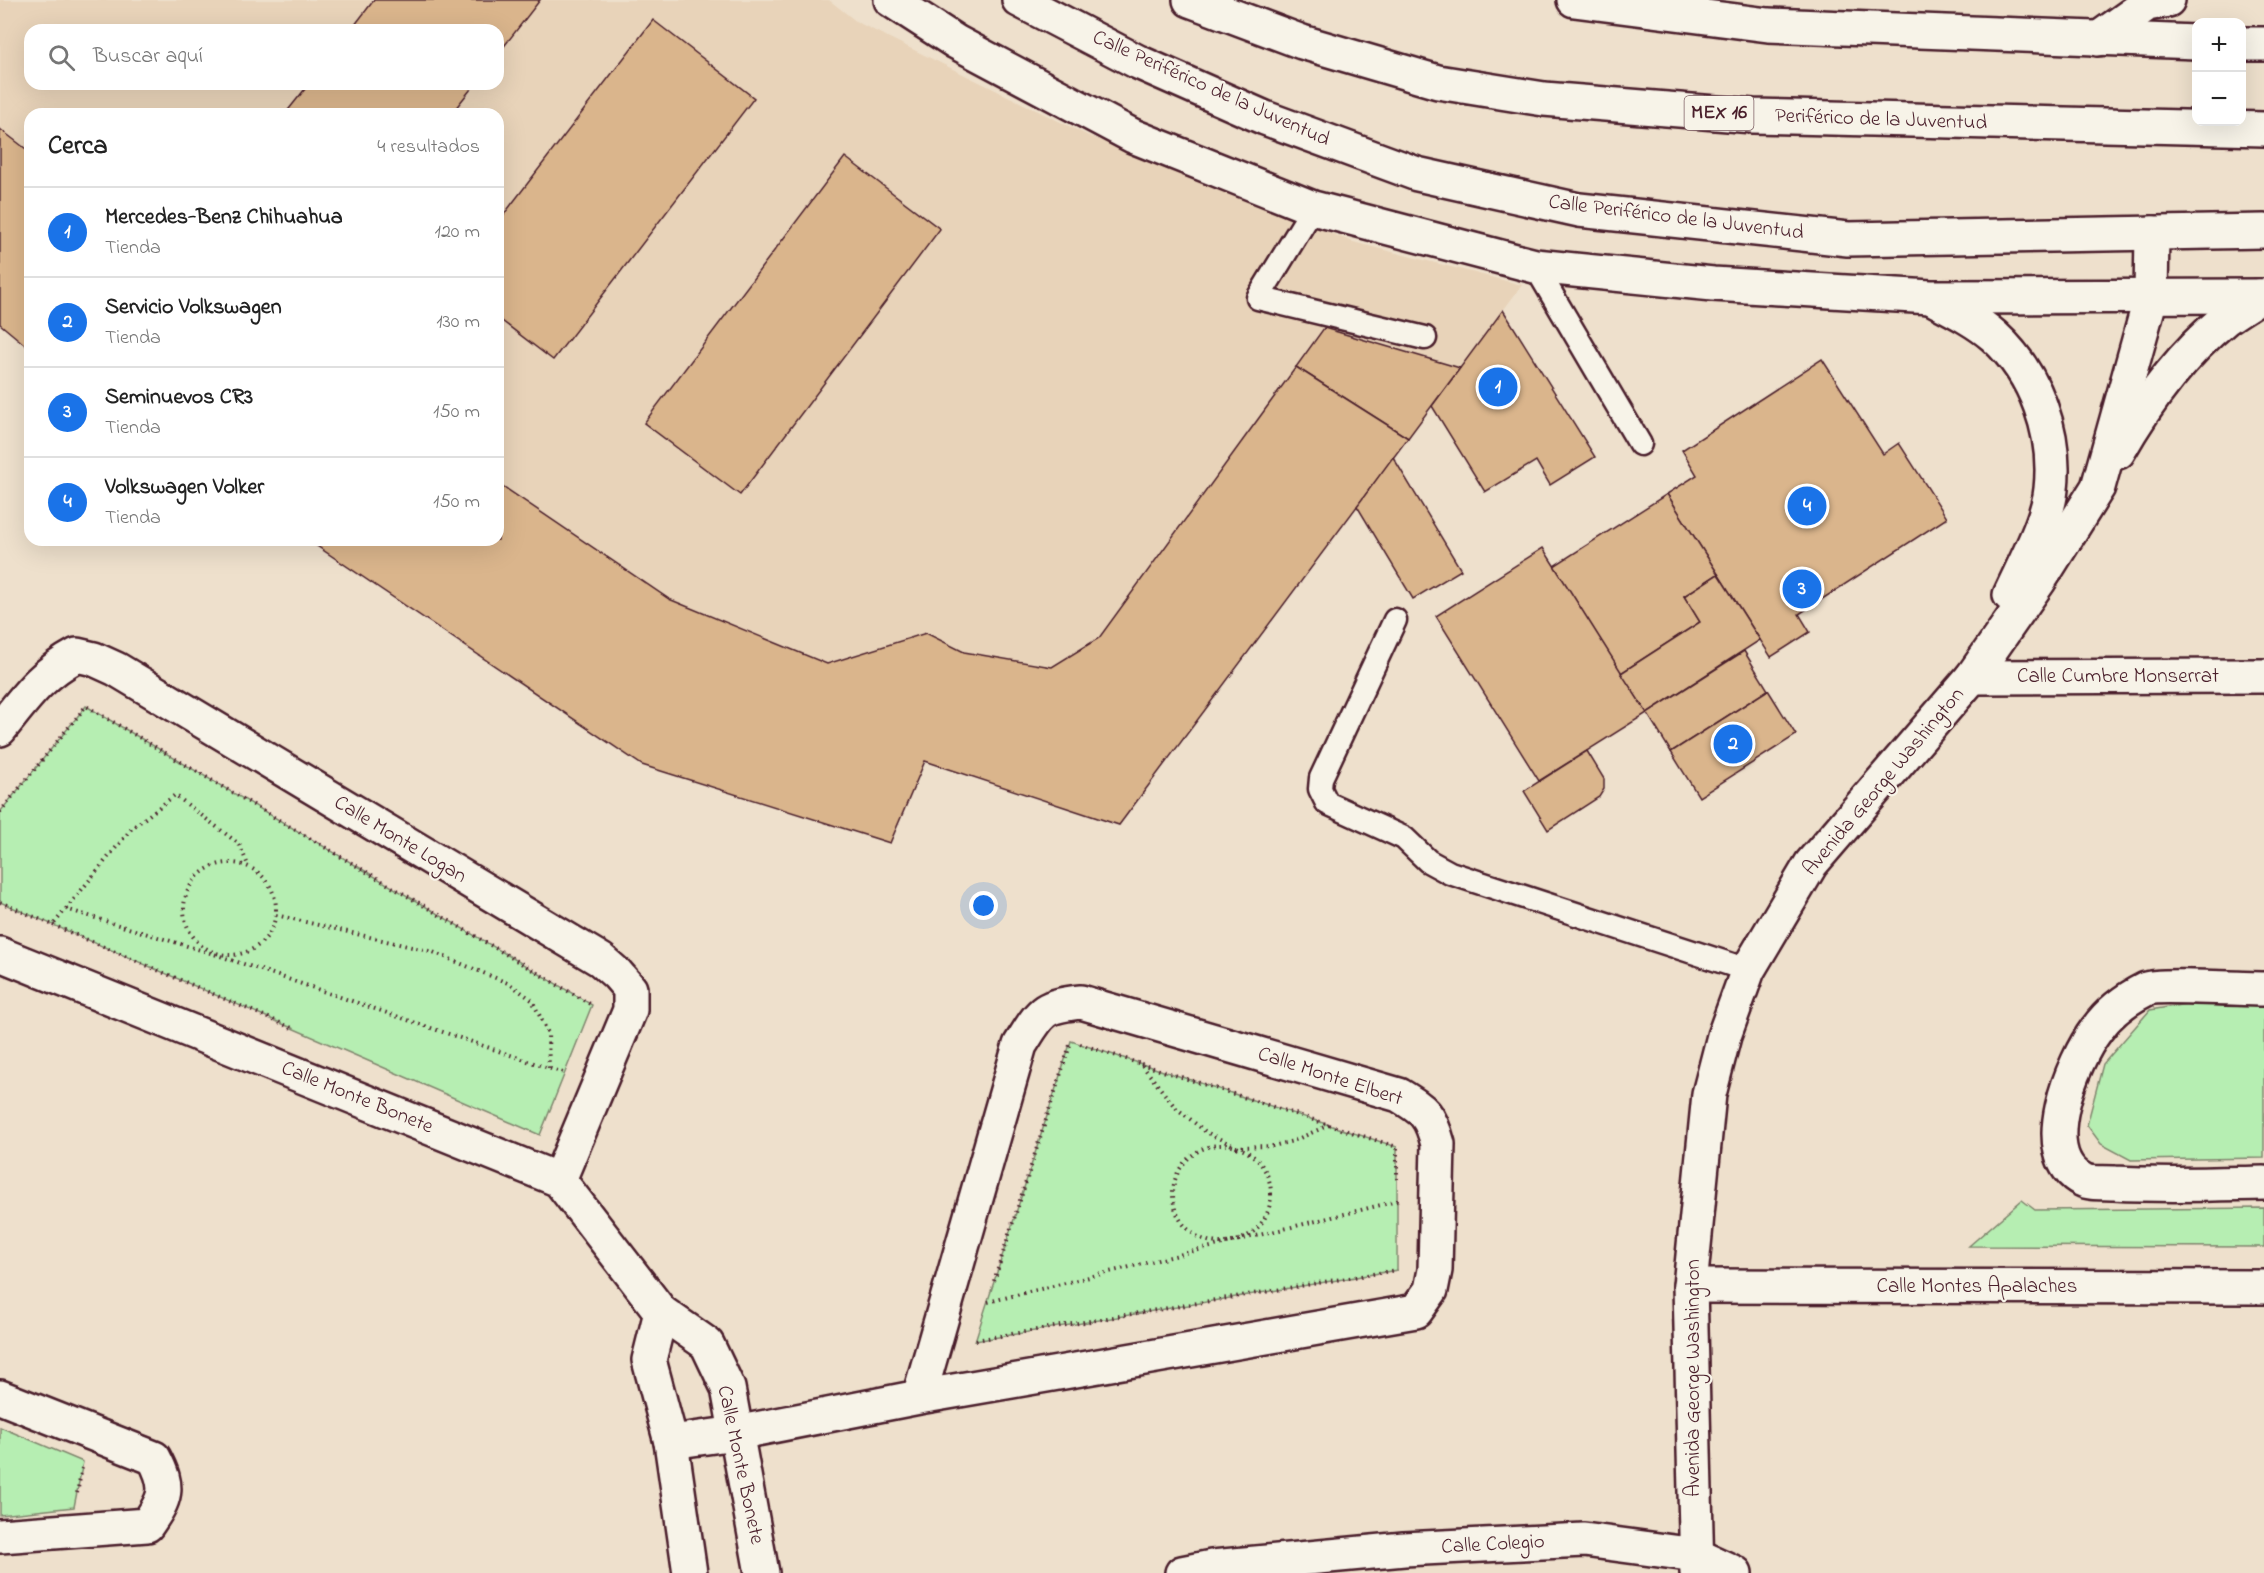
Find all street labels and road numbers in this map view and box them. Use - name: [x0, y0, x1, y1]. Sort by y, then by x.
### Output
- street label: Calle Periférico de la Juventud: [1088, 23, 1335, 155]
- road number: MEX 16: [1684, 96, 1754, 130]
- street label: Periférico de la Juventud: [1774, 101, 1988, 139]
- street label: Calle Periférico de la Juventud: [1547, 187, 1806, 249]
- street label: Calle Cumbre Monserrat: [2017, 662, 2219, 692]
- street label: Avenida George Washington: [1796, 681, 1973, 884]
- street label: Calle Monte Logan: [327, 788, 472, 893]
- street label: Calle Monte Elbert: [1254, 1039, 1406, 1115]
- street label: Calle Monte Bonete: [276, 1054, 438, 1142]
- street label: Avenida George Washington: [1679, 1259, 1711, 1497]
- street label: Calle Montes Apalaches: [1877, 1272, 2077, 1302]
- street label: Calle Monte Bonete: [709, 1383, 772, 1548]
- street label: Calle Colegio: [1441, 1527, 1546, 1565]

